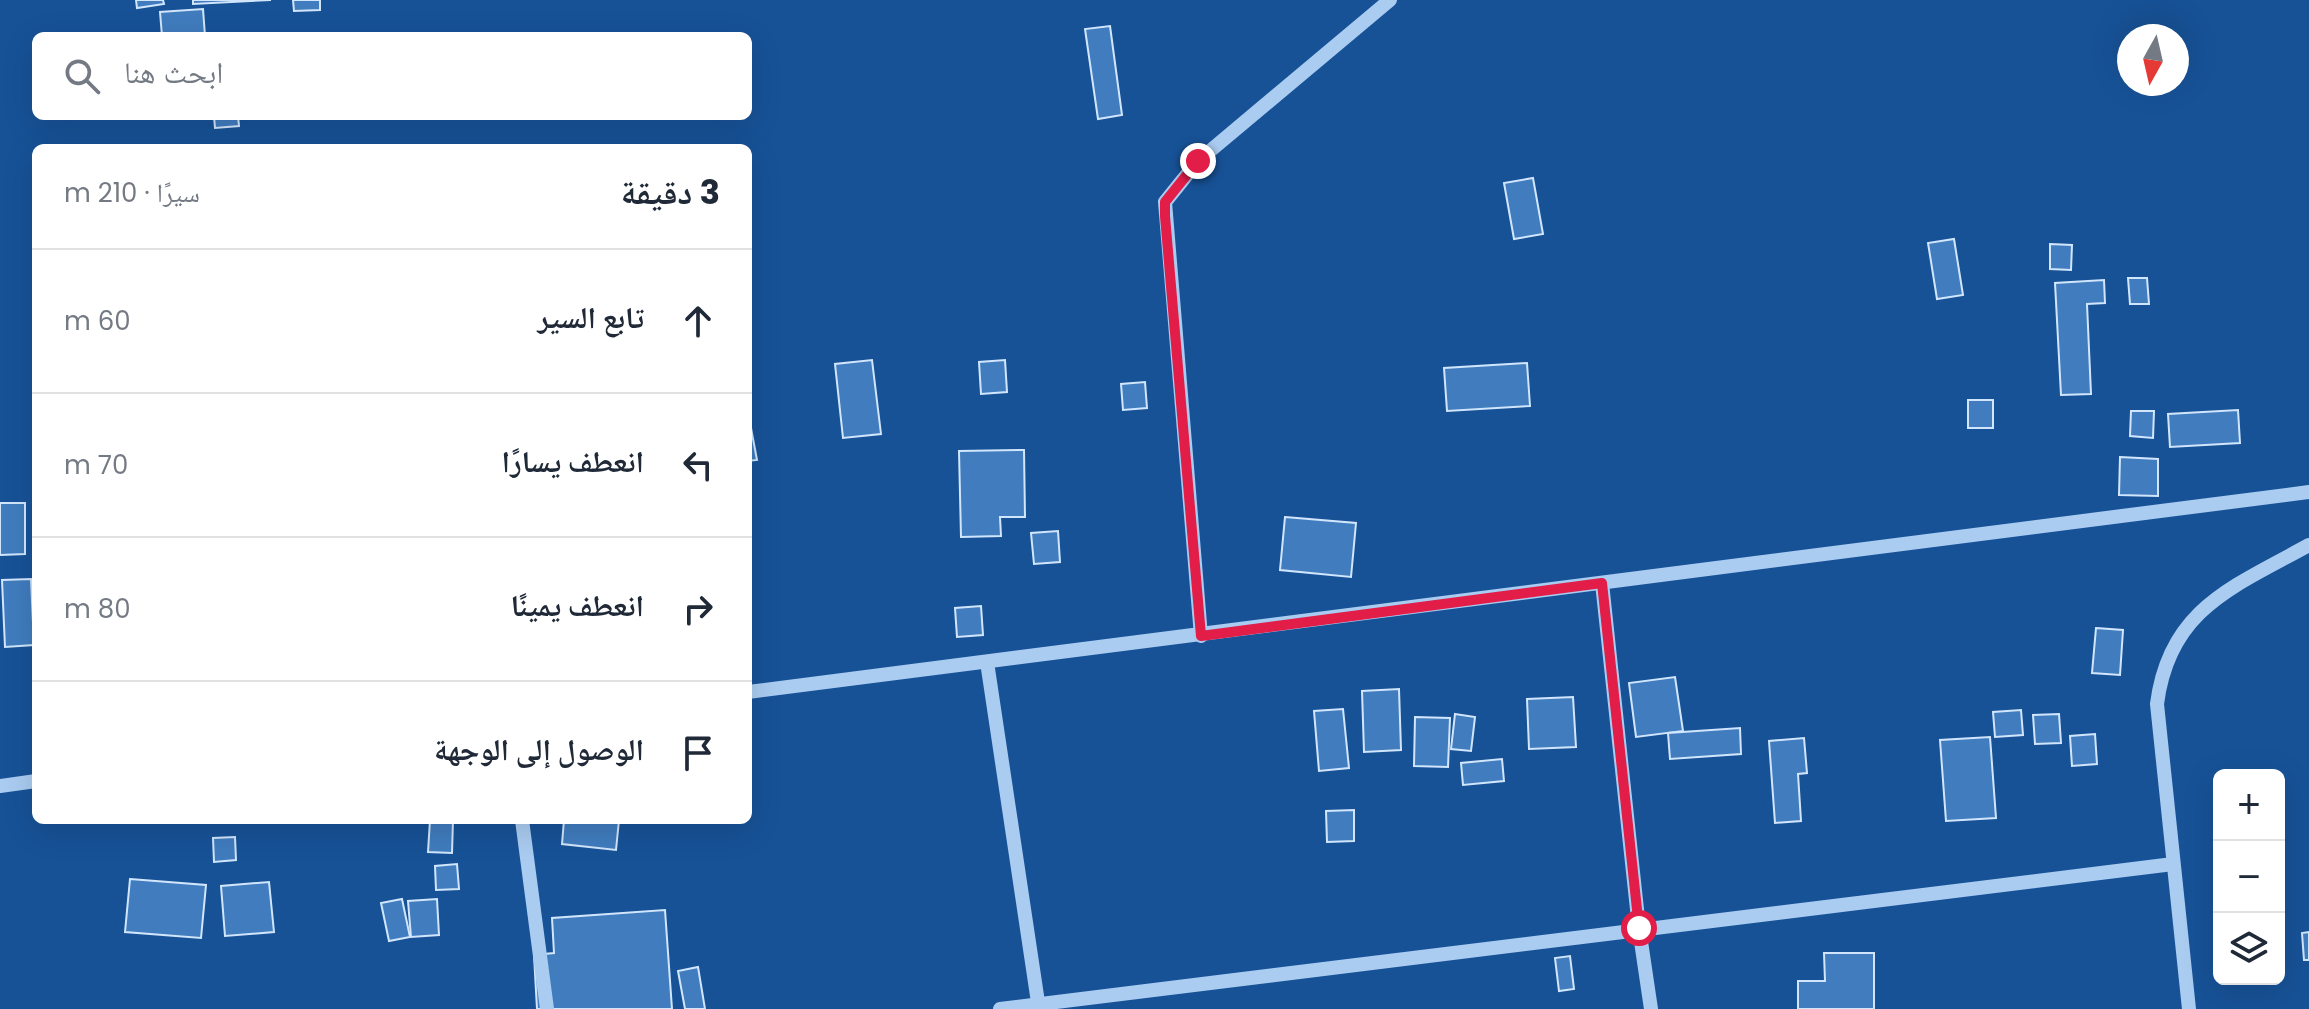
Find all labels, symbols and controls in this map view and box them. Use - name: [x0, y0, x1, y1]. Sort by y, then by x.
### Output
- north arrow: [2117, 24, 2189, 96]
- search box: [32, 32, 752, 120]
- text: ابحث هنا: [124, 51, 223, 94]
- icon: search: [60, 54, 104, 98]
- route end: [1180, 143, 1216, 179]
- text: 3 دقيقة: [621, 168, 720, 216]
- text: سيرًا · 210 m: [64, 175, 200, 211]
- text: تابع السير: [538, 296, 644, 339]
- icon: ahead: [676, 299, 720, 343]
- text: 60 m: [64, 303, 131, 339]
- text: انعطف يسارًا: [502, 440, 644, 483]
- icon: left: [676, 443, 720, 487]
- text: 70 m: [64, 447, 128, 483]
- text: انعطف يمينًا: [510, 584, 644, 627]
- icon: right: [676, 587, 720, 631]
- text: 80 m: [64, 591, 130, 627]
- text: الوصول إلى الوجهة: [434, 728, 644, 771]
- icon: arrive: [676, 731, 720, 775]
- map controls: [2213, 769, 2285, 985]
- button: +: [2213, 769, 2285, 841]
- button: −: [2213, 841, 2285, 913]
- route start: [1621, 910, 1657, 946]
- button: layers: [2213, 913, 2285, 985]

